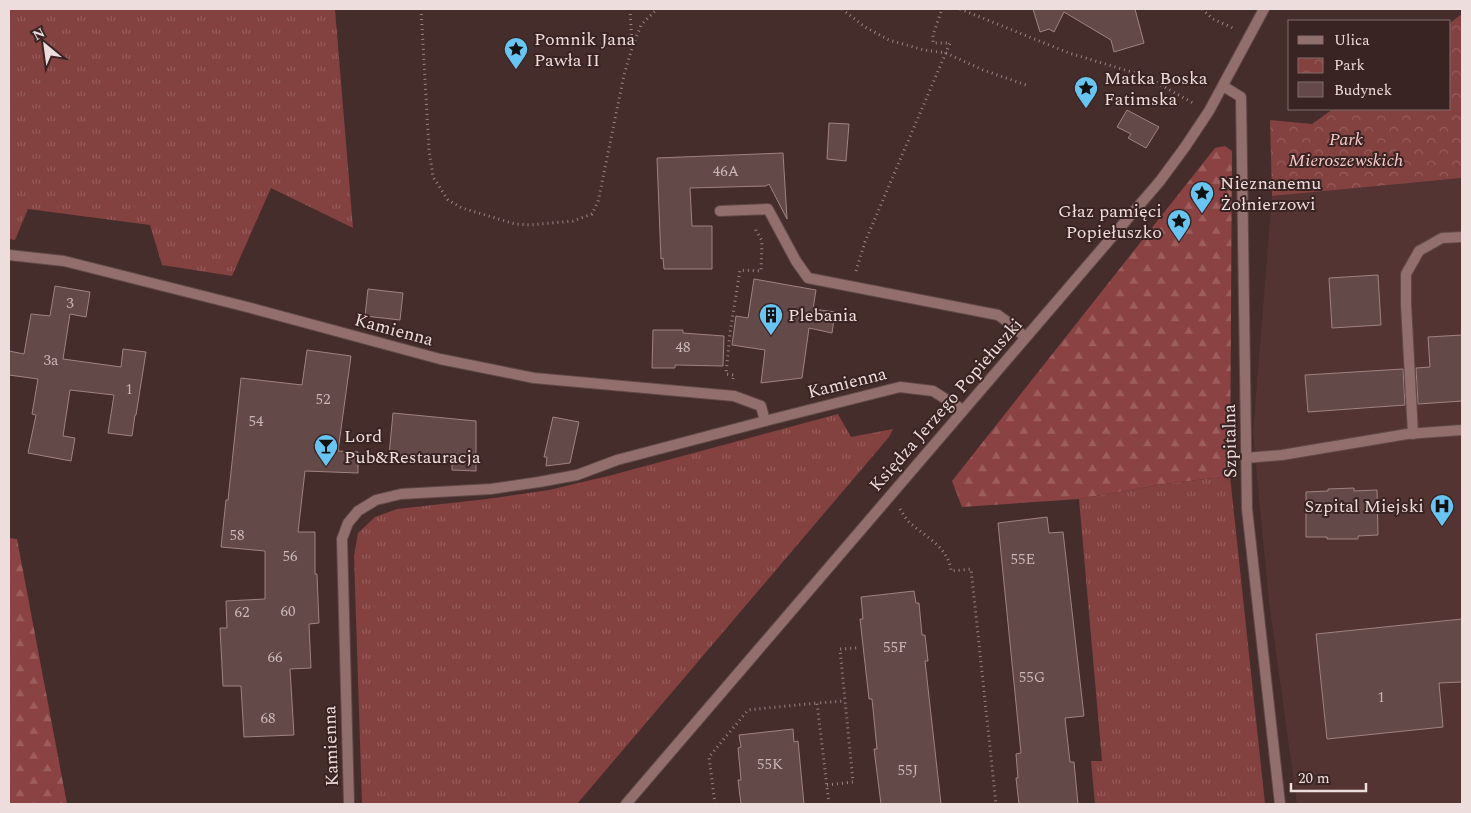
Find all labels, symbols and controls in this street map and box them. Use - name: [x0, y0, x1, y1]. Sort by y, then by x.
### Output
- north arrow: [20, 20, 70, 70]
- legend: [1288, 20, 1451, 110]
- text: N: [29, 22, 49, 46]
- place label: Pomnik Jana Pawła II: [534, 26, 636, 74]
- text: Ulica: [1334, 29, 1370, 52]
- place icon: Pomnik Jana Pawła II: [503, 36, 529, 70]
- text: Park: [1334, 54, 1365, 77]
- place label: Matka Boska Fatimska: [1104, 65, 1208, 113]
- place icon: Matka Boska Fatimska: [1073, 75, 1099, 109]
- text: Budynek: [1334, 79, 1392, 102]
- park label: Park Mieroszewskich: [1289, 126, 1403, 174]
- house number: 46A: [713, 160, 739, 183]
- place label: Nieznanemu Żołnierzowi: [1220, 170, 1321, 218]
- place icon: Nieznanemu Żołnierzowi: [1189, 180, 1215, 214]
- place label: Głaz pamięci Popiełuszko: [1058, 198, 1162, 246]
- place icon: Głaz pamięci Popiełuszko: [1166, 208, 1192, 242]
- house number: 3: [66, 292, 74, 315]
- building icon: Plebania: [758, 302, 784, 336]
- place label: Plebania: [788, 302, 857, 329]
- street label: Kamienna: [351, 307, 437, 354]
- street label: Księdza Jerzego Popiełuszki: [863, 312, 1029, 498]
- house number: 48: [675, 336, 691, 359]
- house number: 3a: [44, 349, 59, 372]
- street label: Kamienna: [805, 360, 890, 406]
- house number: 1: [125, 378, 133, 401]
- house number: 52: [315, 388, 331, 411]
- street label: Szpitalna: [1216, 404, 1244, 478]
- house number: 54: [248, 410, 264, 433]
- place label: Lord Pub&Restauracja: [344, 423, 481, 471]
- bar icon: Lord Pub&Restauracja: [313, 433, 339, 467]
- place label: Szpital Miejski: [1305, 493, 1424, 520]
- hospital icon: Szpital Miejski: [1429, 493, 1455, 527]
- house number: 58: [229, 524, 245, 547]
- house number: 56: [282, 545, 298, 568]
- house number: 55E: [1011, 548, 1035, 571]
- house number: 60: [280, 600, 296, 623]
- house number: 62: [234, 601, 250, 624]
- house number: 55F: [883, 636, 907, 659]
- house number: 66: [267, 646, 283, 669]
- house number: 55G: [1019, 666, 1045, 689]
- house number: 1: [1377, 686, 1385, 709]
- street label: Kamienna: [316, 705, 346, 787]
- house number: 68: [260, 707, 276, 730]
- house number: 55K: [757, 753, 783, 776]
- house number: 55J: [898, 759, 918, 782]
- scale bar: [1291, 760, 1366, 792]
- text: 20 m: [1298, 767, 1330, 790]

